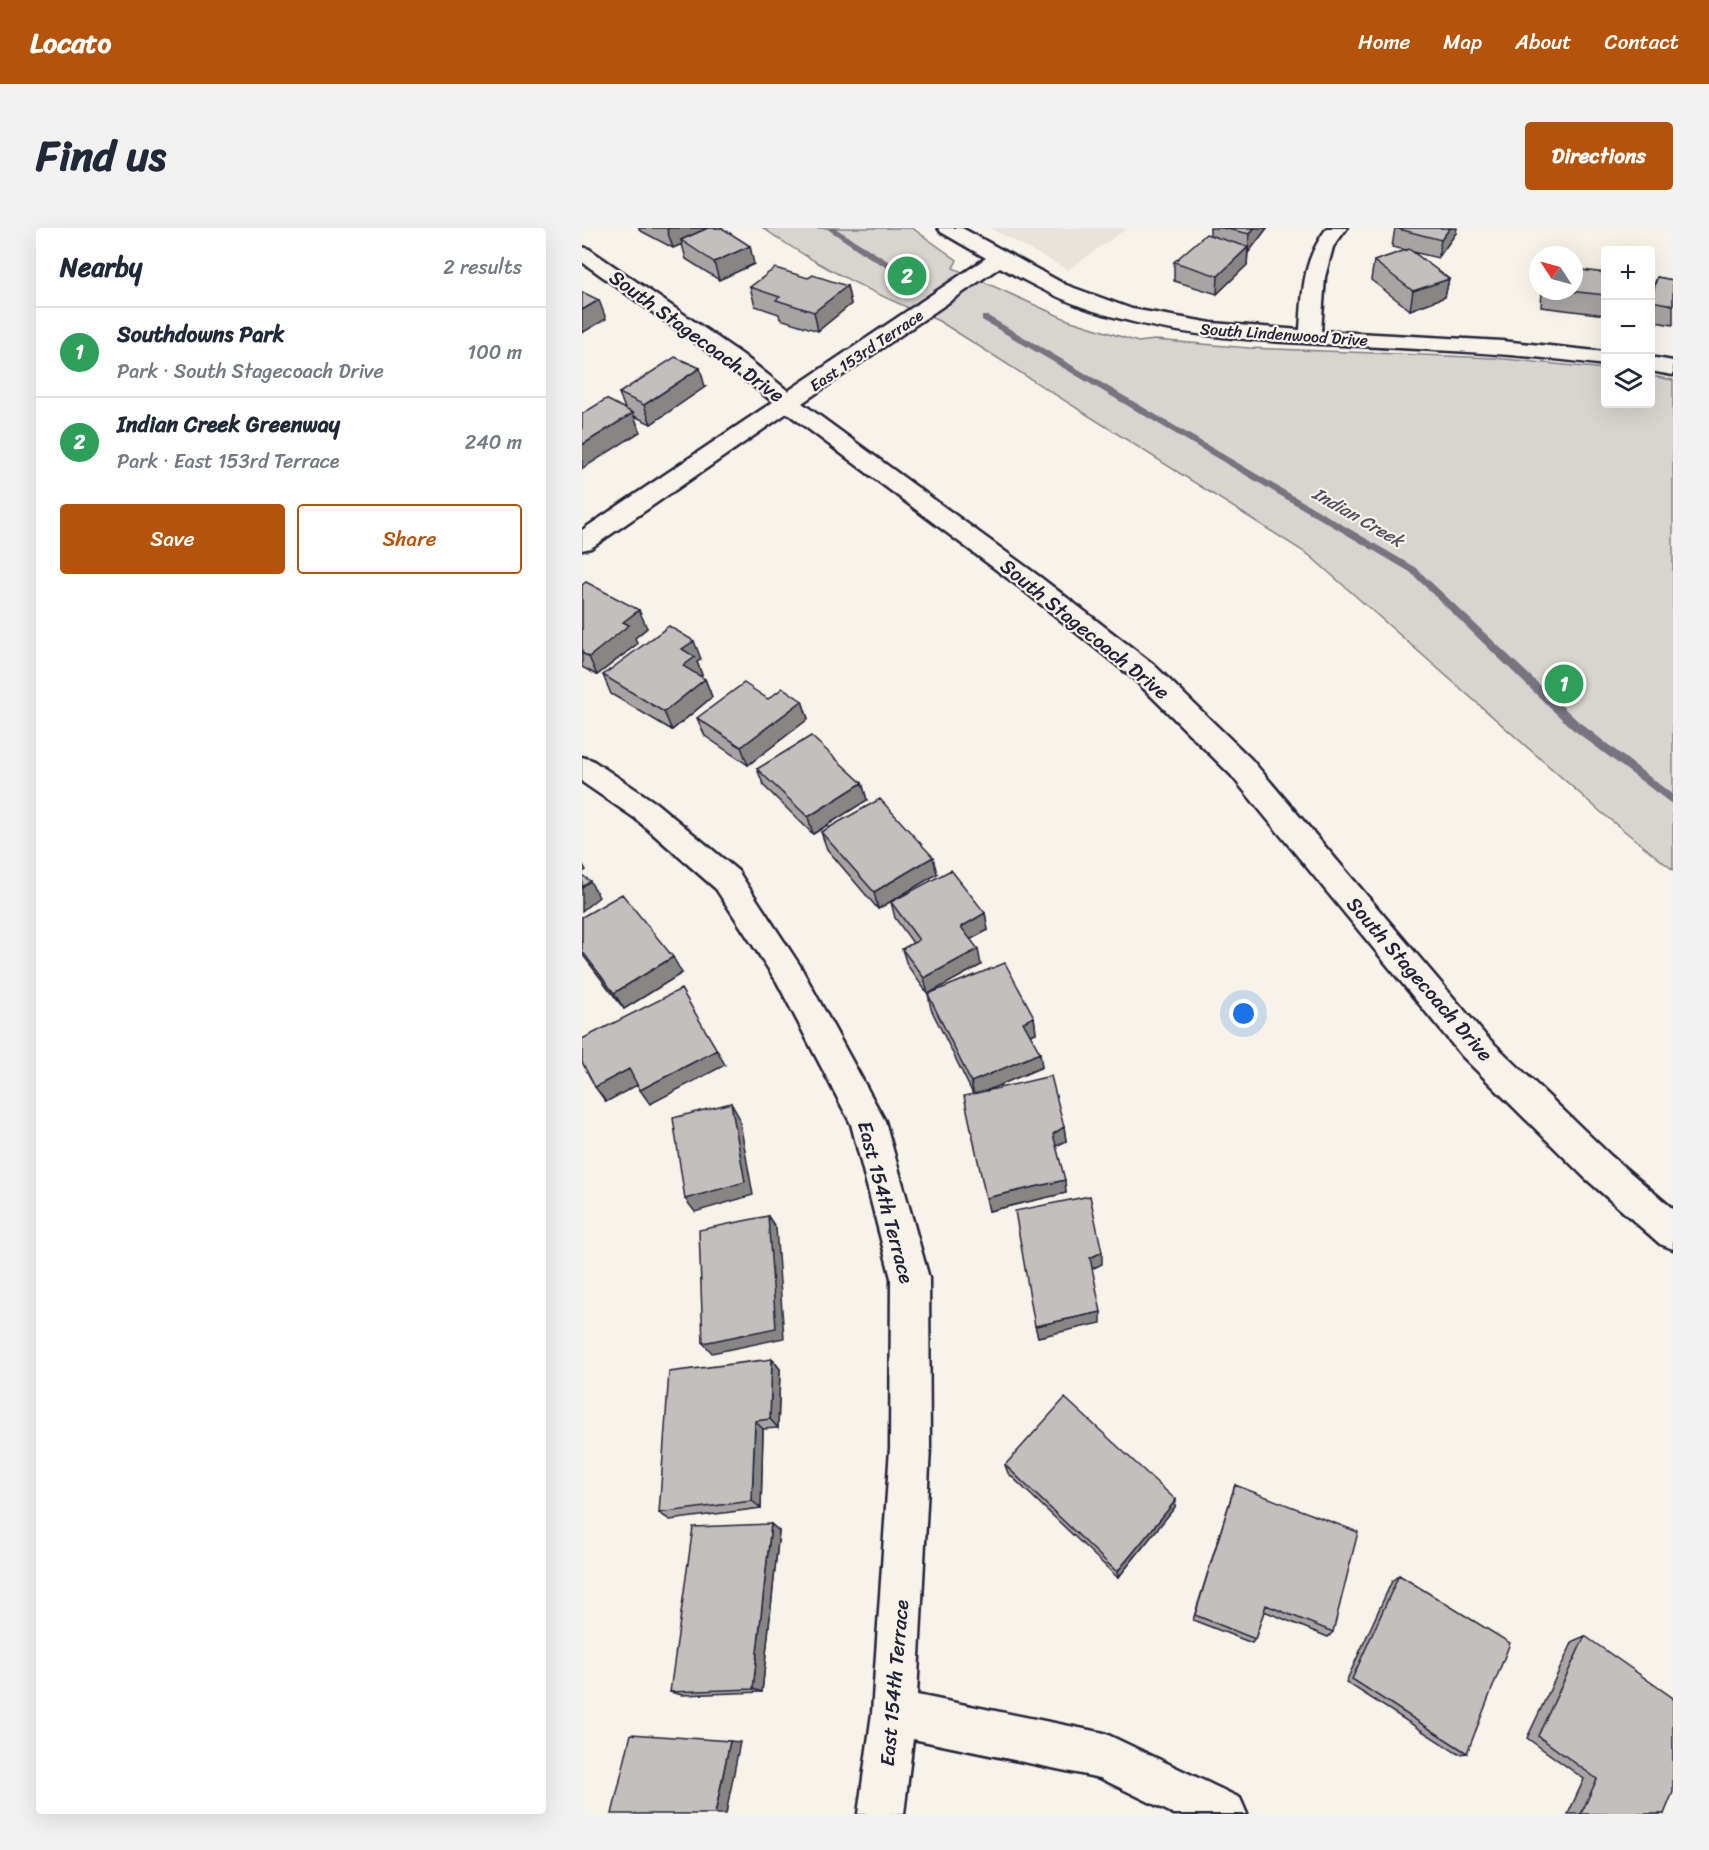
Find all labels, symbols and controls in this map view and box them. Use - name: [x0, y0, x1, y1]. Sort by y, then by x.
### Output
- text: Locato: [30, 18, 111, 67]
- text: Home: [1358, 23, 1410, 61]
- text: Map: [1443, 23, 1482, 61]
- text: About: [1515, 23, 1572, 61]
- text: Contact: [1605, 23, 1679, 61]
- text: Find us: [36, 119, 166, 193]
- button: Directions: [1525, 122, 1673, 190]
- text: Nearby: [60, 244, 142, 290]
- north arrow: [1529, 246, 1583, 300]
- map controls: [1601, 246, 1655, 408]
- button: +: [1601, 246, 1655, 300]
- text: 2 results: [443, 250, 522, 285]
- pin: 2: [888, 254, 926, 298]
- street label: South Stagecoach Drive: [601, 261, 792, 412]
- button: −: [1601, 300, 1655, 354]
- street label: East 153rd Terrace: [803, 301, 930, 399]
- street label: South Lindenwood Drive: [1199, 314, 1369, 355]
- text: Southdowns Park: [117, 315, 284, 354]
- text: 1: [75, 335, 84, 370]
- text: 100 m: [468, 335, 522, 370]
- text: Park · South Stagecoach Drive: [117, 354, 384, 389]
- button: layers: [1601, 354, 1655, 408]
- text: Indian Creek Greenway: [117, 405, 340, 444]
- text: 2: [74, 425, 85, 460]
- text: 240 m: [465, 425, 522, 460]
- text: Park · East 153rd Terrace: [117, 444, 339, 479]
- water label: Indian Creek: [1305, 477, 1412, 557]
- button: Save: [60, 504, 285, 574]
- button: Share: [297, 504, 522, 574]
- street label: South Stagecoach Drive: [992, 550, 1177, 709]
- pin: 1: [1544, 662, 1584, 706]
- street label: South Stagecoach Drive: [1338, 889, 1502, 1070]
- your location: [1229, 999, 1258, 1028]
- street label: East 154th Terrace: [847, 1117, 924, 1288]
- street label: East 154th Terrace: [870, 1598, 919, 1768]

